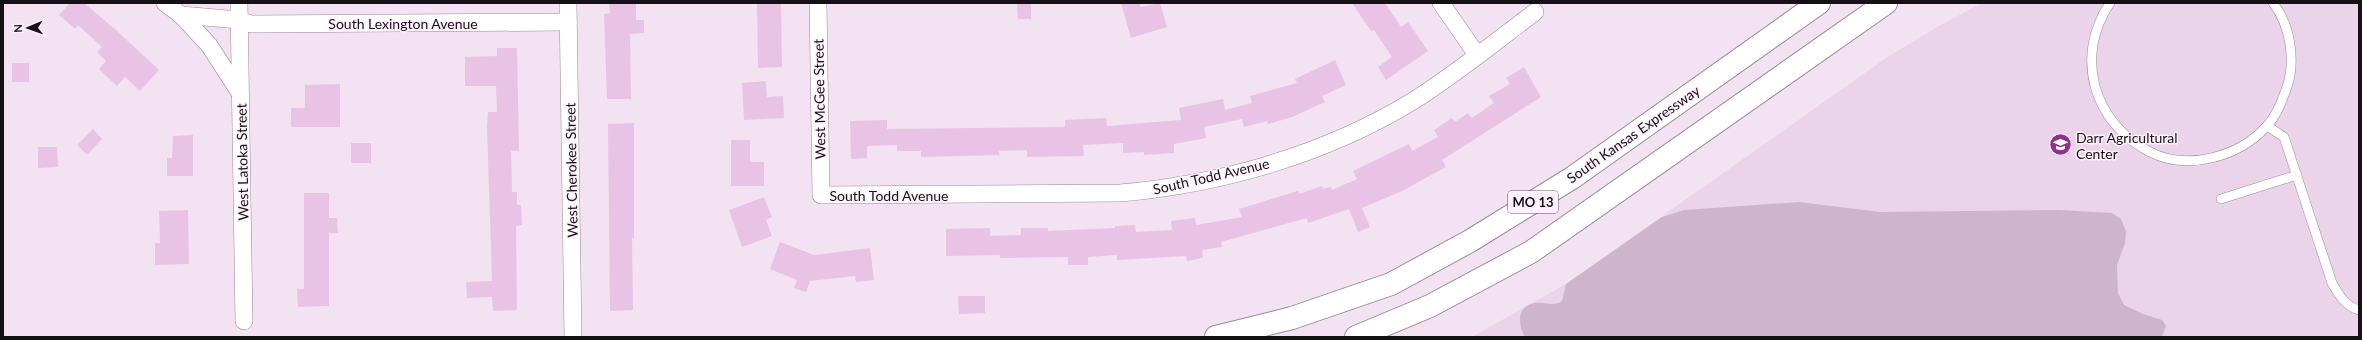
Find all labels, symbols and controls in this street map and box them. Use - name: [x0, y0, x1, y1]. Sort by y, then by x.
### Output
- north arrow: [8, 8, 48, 48]
- street label: South Lexington Avenue: [328, 15, 478, 32]
- text: N: [11, 24, 24, 33]
- street label: West McGee Street: [809, 39, 829, 159]
- street label: South Kansas Expressway: [1563, 81, 1703, 186]
- street label: West Cherokee Street: [561, 102, 581, 238]
- street label: West Latoka Street: [232, 103, 252, 221]
- place label: Darr Agricultural Center: [2076, 129, 2178, 162]
- school or university icon: Darr Agricultural Center: [2048, 132, 2074, 158]
- street label: South Todd Avenue: [1151, 154, 1271, 198]
- street label: South Todd Avenue: [830, 187, 948, 204]
- road number: MO 13: [1508, 191, 1558, 213]

